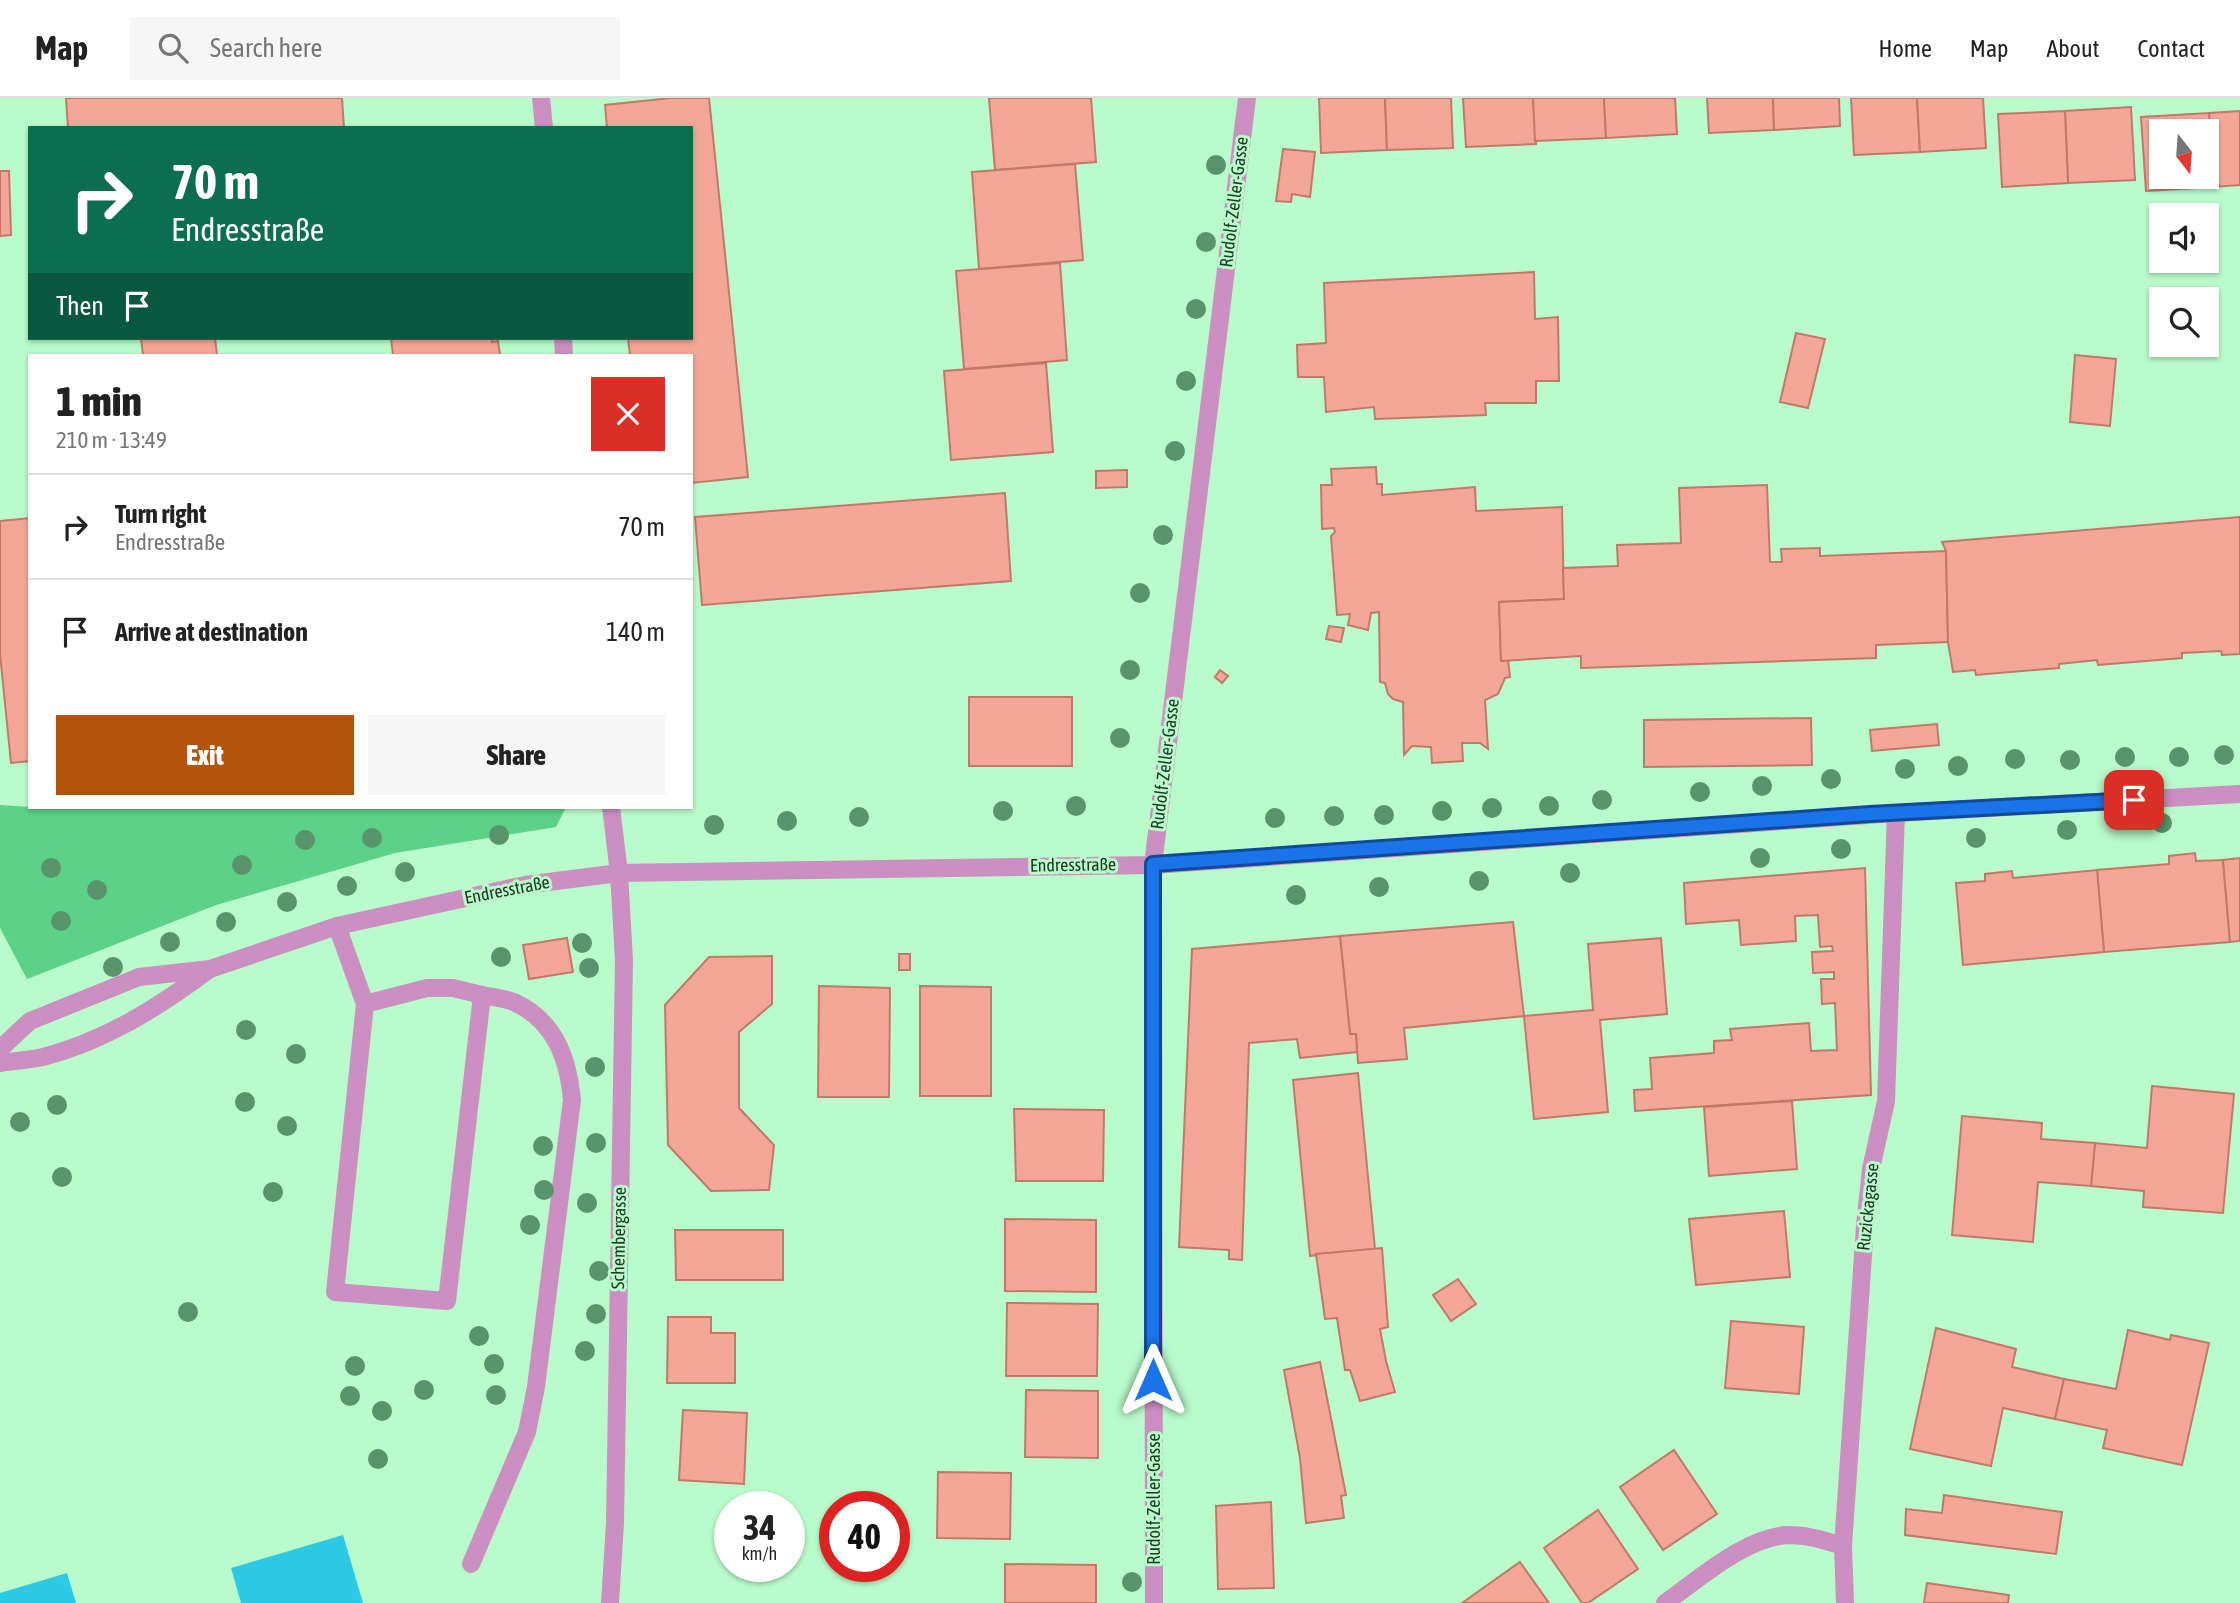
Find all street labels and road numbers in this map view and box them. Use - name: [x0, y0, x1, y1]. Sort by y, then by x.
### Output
- street label: Rudolf-Zeller-Gasse: [1215, 135, 1252, 268]
- street label: Rudolf-Zeller-Gasse: [1146, 697, 1183, 830]
- street label: Endresstraße: [1030, 853, 1116, 876]
- street label: Endresstraße: [463, 871, 551, 908]
- street label: Ruzickagasse: [1852, 1162, 1883, 1252]
- street label: Schembergasse: [607, 1187, 630, 1289]
- street label: Rudolf-Zeller-Gasse: [1143, 1433, 1164, 1565]

